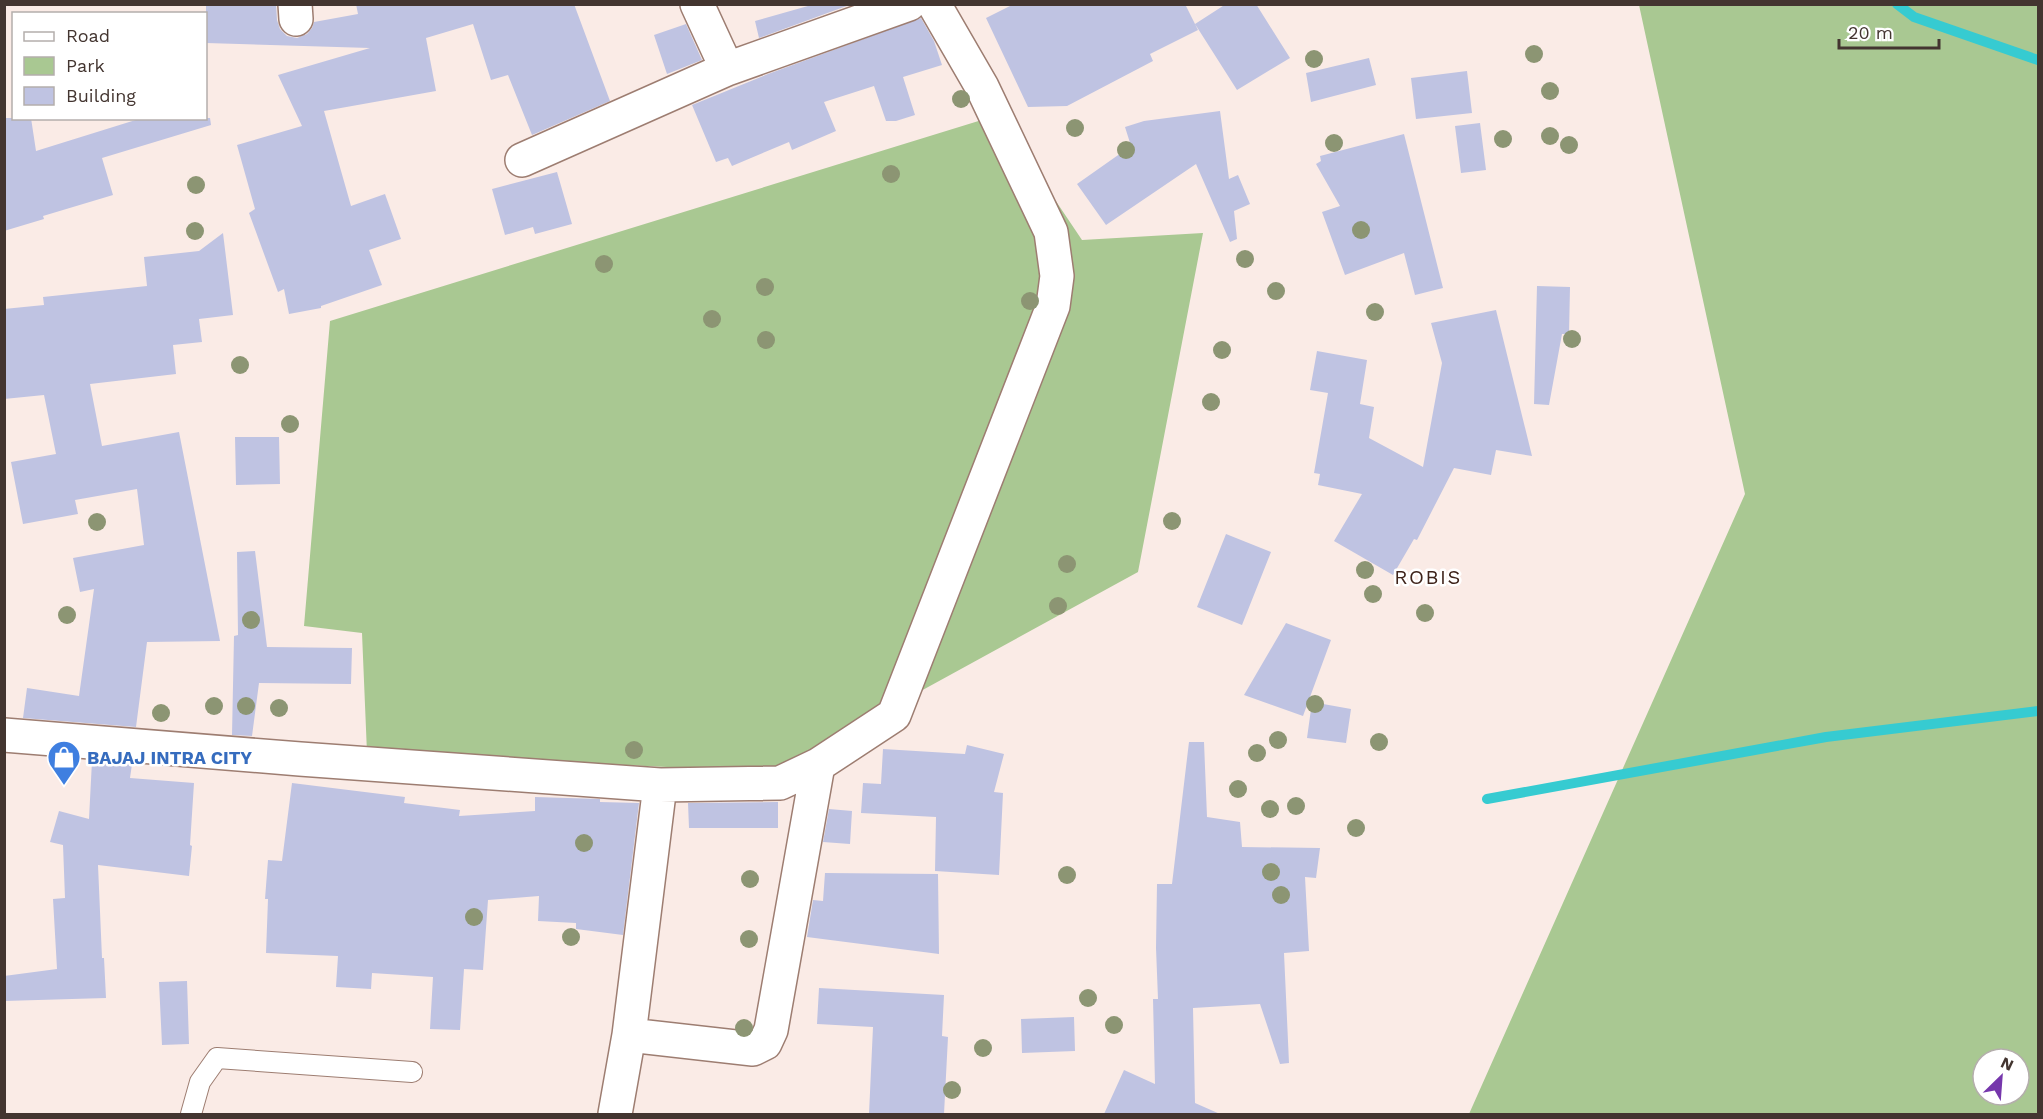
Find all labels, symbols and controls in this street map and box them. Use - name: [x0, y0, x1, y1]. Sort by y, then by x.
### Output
- legend: [12, 12, 207, 120]
- scale bar: [1839, 12, 1940, 50]
- text: 20 m: [1848, 22, 1893, 43]
- text: Road: [66, 25, 110, 46]
- text: Park: [66, 55, 105, 76]
- text: Building: [66, 85, 136, 106]
- district label: ROBIS: [1394, 565, 1462, 589]
- shop icon: BAJAJ INTRA CITY: [46, 739, 82, 786]
- place label: BAJAJ INTRA CITY: [87, 747, 252, 768]
- north arrow: [1971, 1047, 2031, 1107]
- text: N: [1998, 1053, 2017, 1075]

